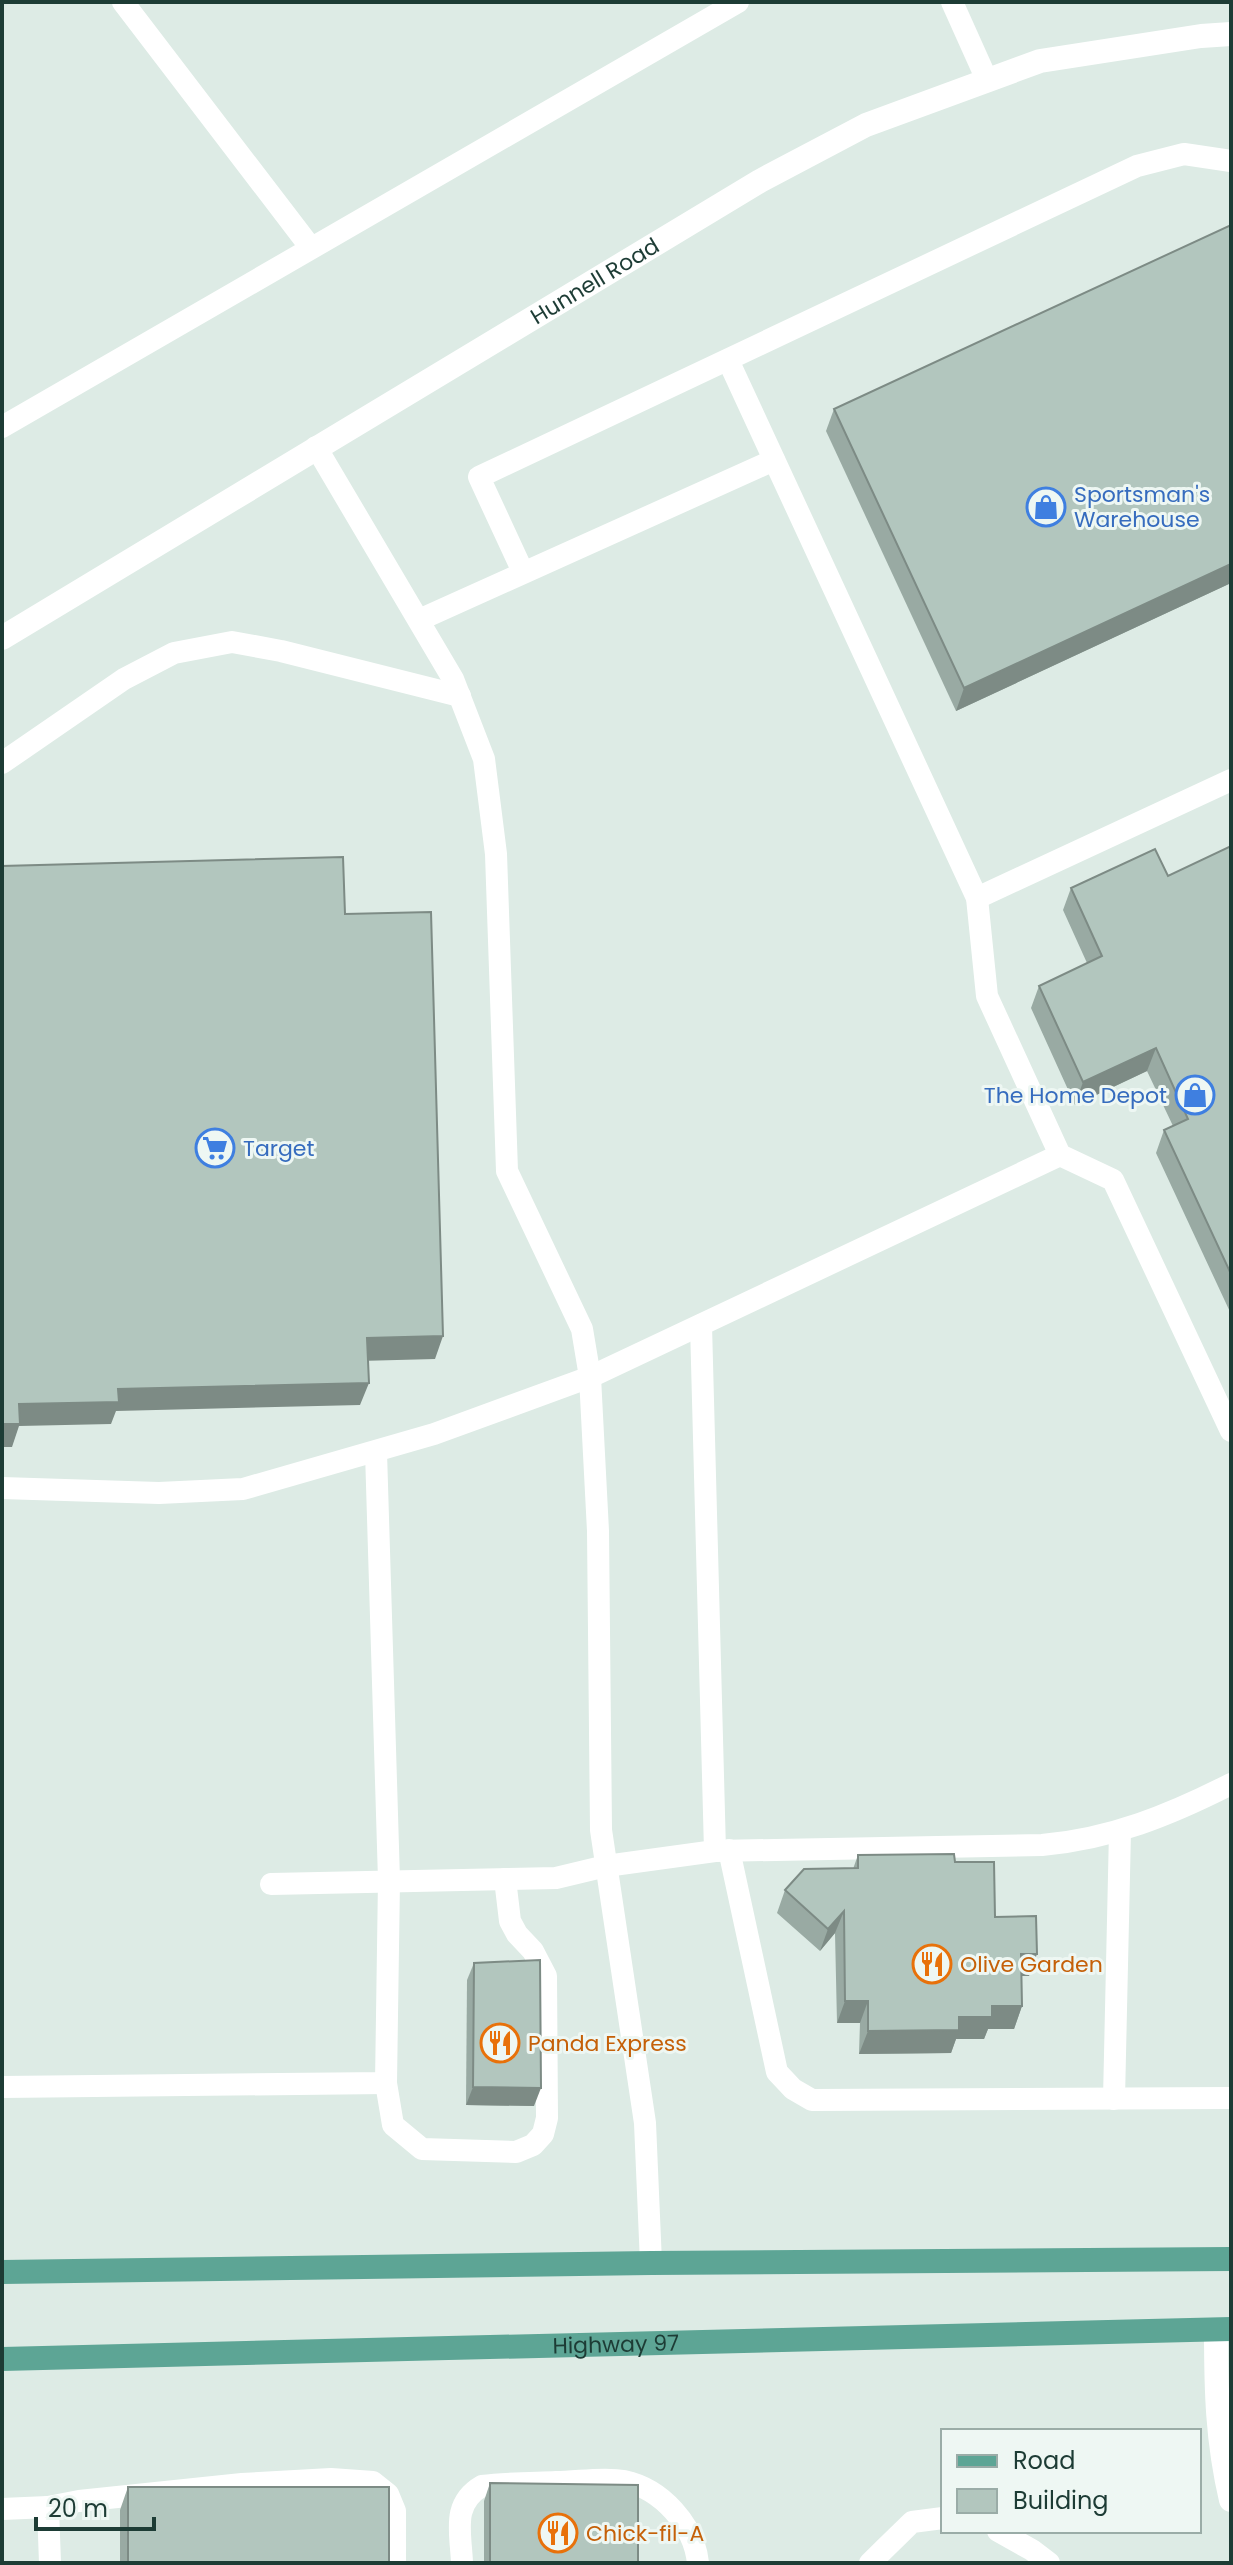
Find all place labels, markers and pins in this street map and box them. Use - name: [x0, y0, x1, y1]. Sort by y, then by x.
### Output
- place label: Sportsman's Warehouse: [1074, 479, 1210, 535]
- shop icon: Sportsman's Warehouse: [1025, 486, 1067, 528]
- shop icon: The Home Depot: [1174, 1074, 1216, 1116]
- place label: The Home Depot: [984, 1080, 1167, 1111]
- supermarket icon: Target: [194, 1127, 236, 1169]
- place label: Target: [243, 1133, 315, 1164]
- restaurant icon: Olive Garden: [911, 1943, 953, 1985]
- place label: Olive Garden: [960, 1949, 1103, 1980]
- restaurant icon: Panda Express: [479, 2022, 521, 2064]
- place label: Panda Express: [528, 2028, 687, 2059]
- restaurant icon: Chick-fil-A: [537, 2512, 579, 2554]
- place label: Chick-fil-A: [586, 2518, 704, 2549]

